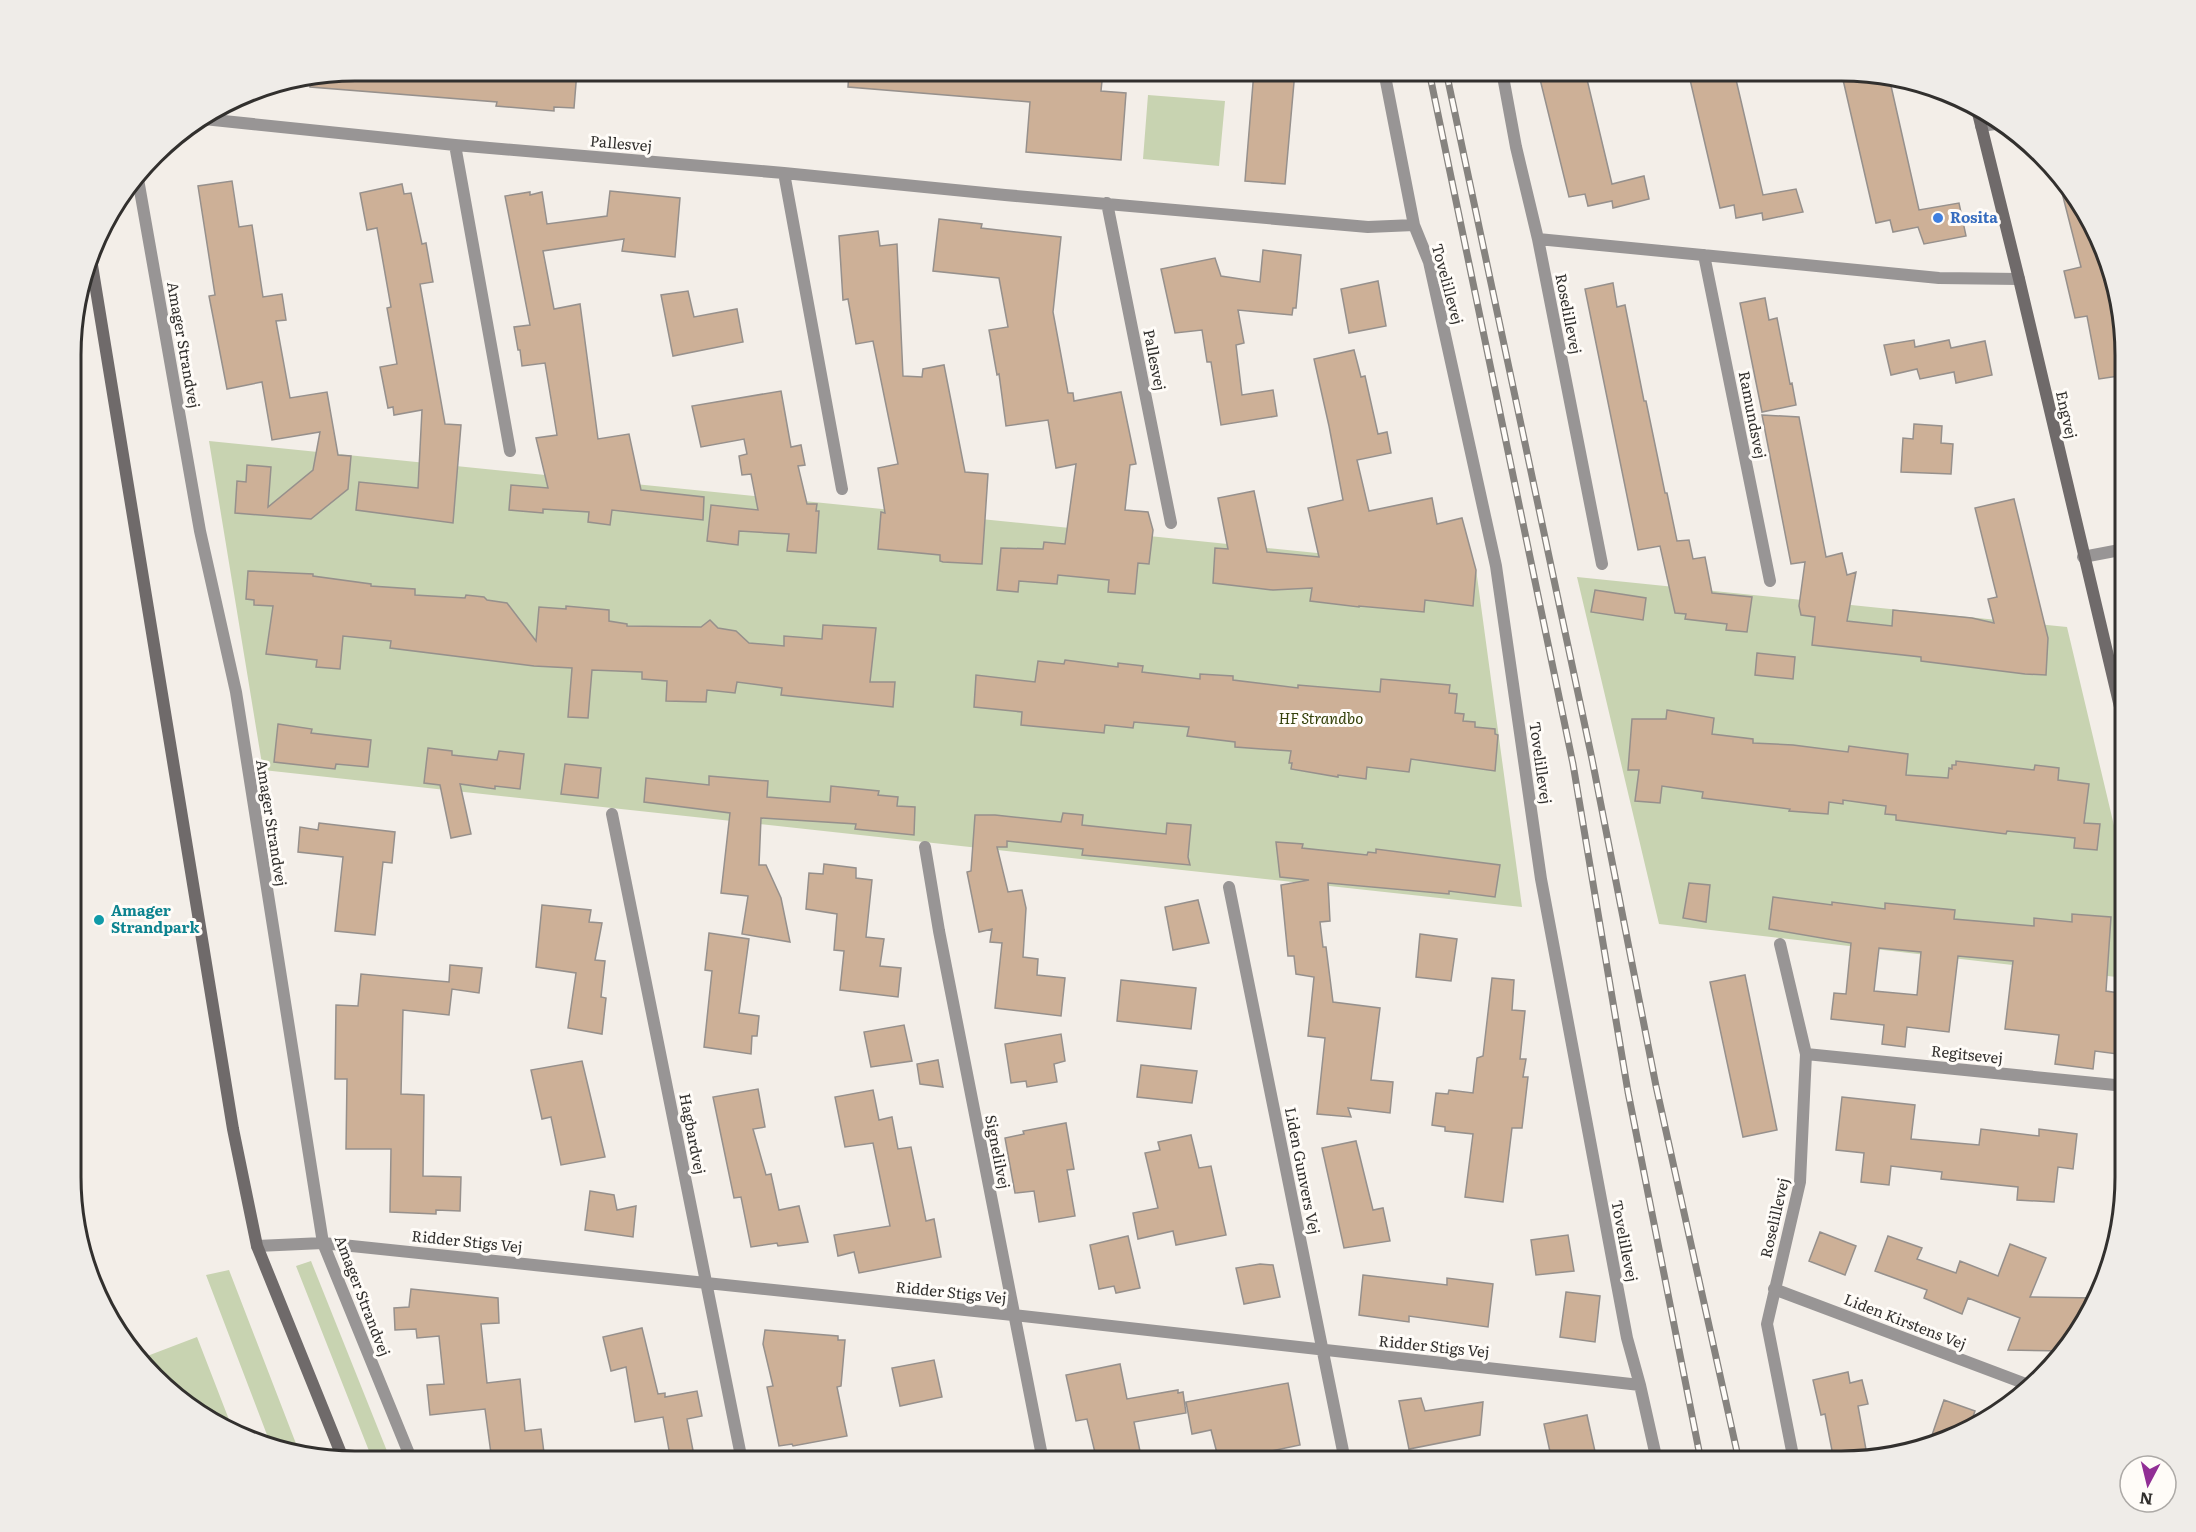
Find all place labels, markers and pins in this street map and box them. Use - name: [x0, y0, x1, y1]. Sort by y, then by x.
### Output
- place label: Rosita: [1950, 205, 1998, 228]
- marker: Rosita: [1931, 211, 1945, 225]
- place label: Amager Strandpark: [111, 898, 200, 938]
- marker: Amager Strandpark: [92, 913, 106, 927]

